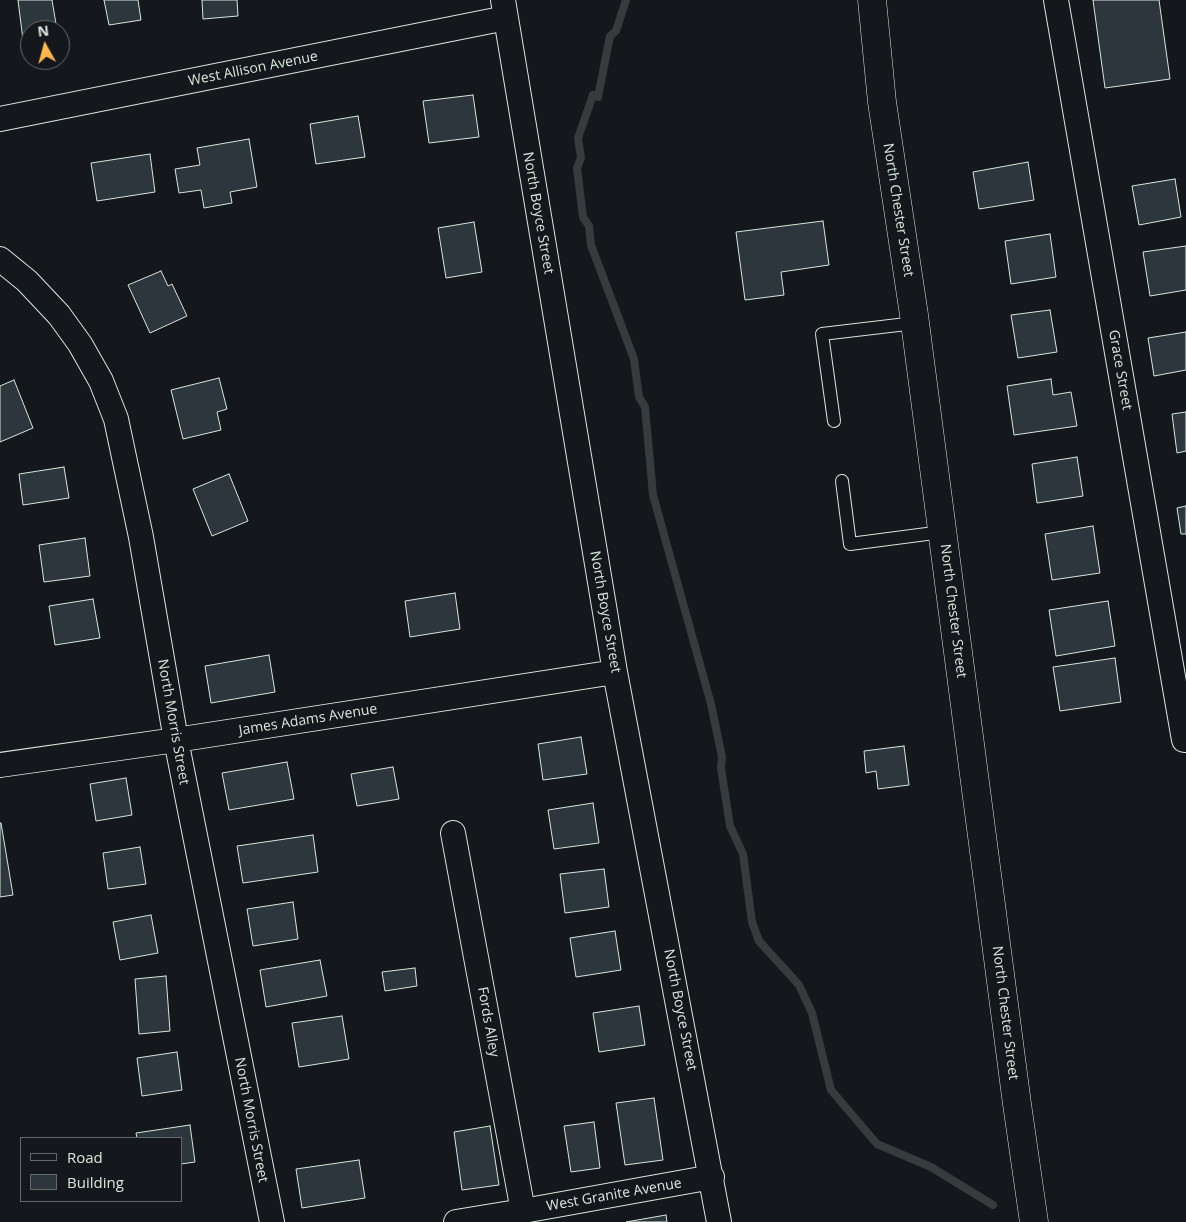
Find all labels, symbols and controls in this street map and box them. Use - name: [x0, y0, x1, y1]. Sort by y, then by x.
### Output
- north arrow: [20, 20, 70, 70]
- text: N: [36, 20, 50, 41]
- street label: West Allison Avenue: [187, 48, 319, 90]
- street label: North Chester Street: [879, 142, 917, 278]
- street label: North Boyce Street: [519, 151, 557, 275]
- street label: Grace Street: [1105, 329, 1135, 411]
- street label: North Chester Street: [936, 543, 970, 679]
- street label: North Boyce Street: [586, 550, 624, 674]
- street label: North Morris Street: [154, 658, 192, 786]
- street label: James Adams Avenue: [238, 701, 378, 739]
- street label: North Chester Street: [988, 945, 1022, 1081]
- street label: North Boyce Street: [660, 948, 700, 1072]
- street label: Fords Alley: [474, 986, 502, 1058]
- street label: North Morris Street: [231, 1056, 271, 1184]
- legend: [20, 1137, 182, 1202]
- text: Road: [67, 1147, 103, 1167]
- text: Building: [67, 1172, 124, 1192]
- street label: West Granite Avenue: [545, 1175, 683, 1215]

